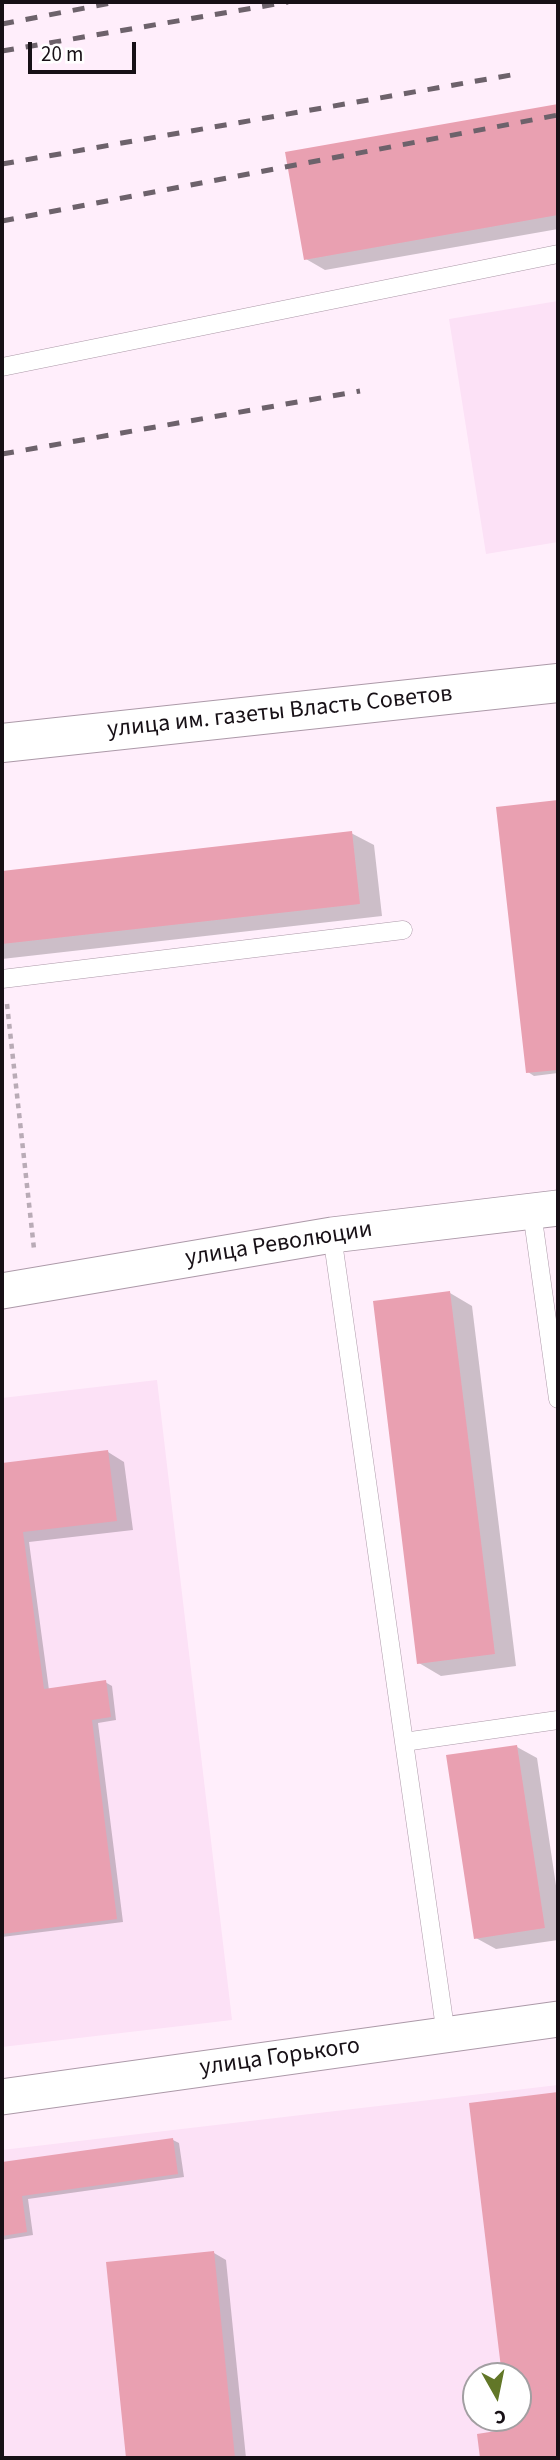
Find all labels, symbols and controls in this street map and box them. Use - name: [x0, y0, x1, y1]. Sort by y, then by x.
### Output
- scale bar: [32, 28, 140, 72]
- text: 20 m: [41, 39, 83, 69]
- street label: улица им. газеты Власть Советов: [106, 681, 454, 745]
- street label: улица Революции: [184, 1216, 374, 1274]
- street label: улица Горького: [198, 2032, 362, 2084]
- north arrow: [462, 2362, 532, 2432]
- text: С: [492, 2402, 508, 2430]

